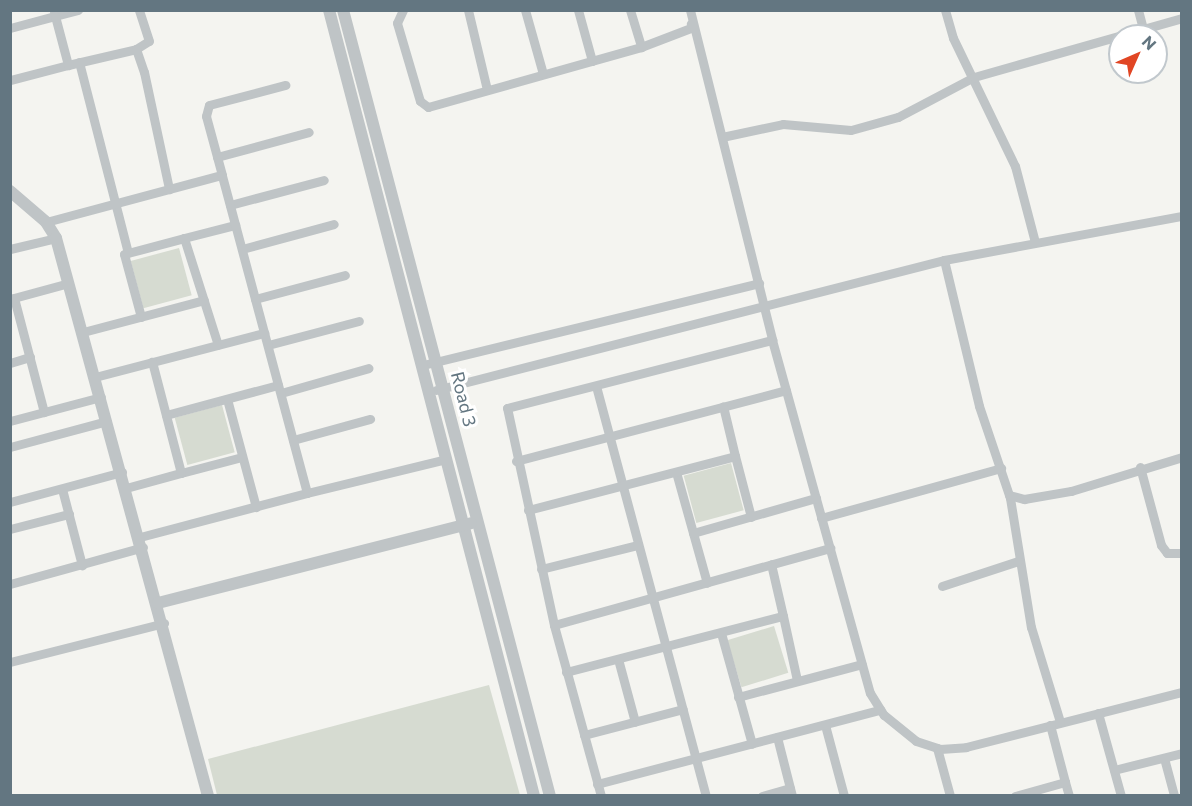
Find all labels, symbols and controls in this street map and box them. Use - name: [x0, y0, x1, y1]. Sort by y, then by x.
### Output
- north arrow: [1108, 24, 1168, 84]
- text: N: [1139, 31, 1161, 53]
- street label: Road 3: [447, 369, 481, 429]

